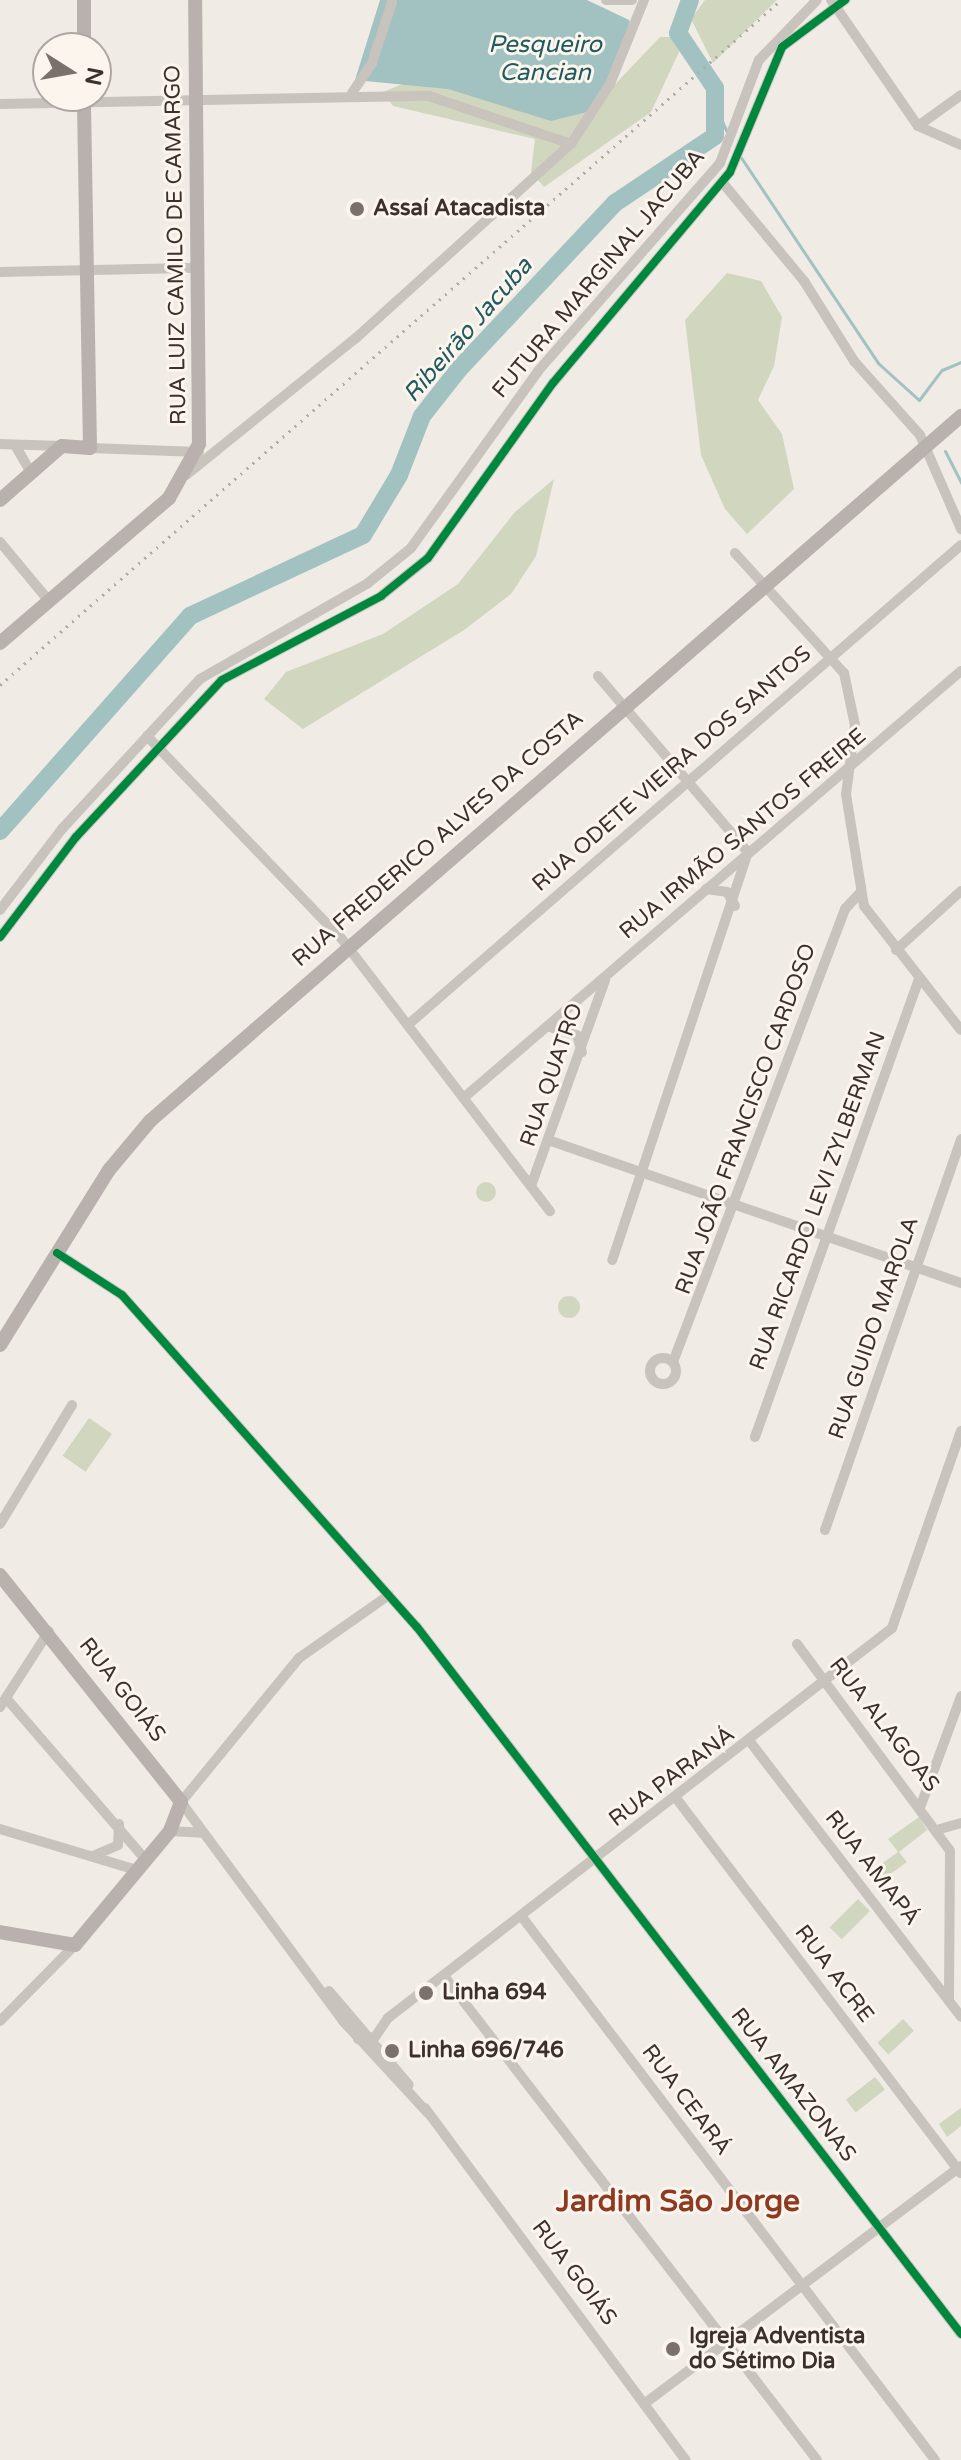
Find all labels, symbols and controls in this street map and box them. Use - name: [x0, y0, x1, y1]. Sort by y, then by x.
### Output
- water label: Pesqueiro Cancian: [488, 31, 602, 87]
- north arrow: [32, 32, 112, 112]
- text: N: [79, 65, 108, 87]
- street label: RUA LUIZ CAMILO DE CAMARGO: [160, 65, 192, 425]
- street label: FUTURA MARGINAL JACUBA: [487, 144, 711, 404]
- place label: Assaí Atacadista: [373, 196, 545, 222]
- marker: Assaí Atacadista: [348, 200, 366, 218]
- water label: Ribeirão Jacuba: [397, 252, 539, 408]
- street label: RUA ODETE VIEIRA DOS SANTOS: [527, 641, 817, 897]
- street label: RUA FREDERICO ALVES DA COSTA: [287, 705, 589, 973]
- street label: RUA IRMÃO SANTOS FREIRE: [614, 723, 872, 945]
- street label: RUA JOÃO FRANCISCO CARDOSO: [670, 940, 822, 1298]
- street label: RUA QUATRO: [515, 1000, 589, 1150]
- street label: RUA RICARDO LEVI ZYLBERMAN: [744, 1028, 892, 1374]
- street label: RUA GUIDO MAROLA: [823, 1213, 925, 1443]
- street label: RUA GOIÁS: [73, 1633, 171, 1747]
- street label: RUA ALAGOAS: [823, 1653, 945, 1797]
- street label: RUA PARANÁ: [604, 1721, 740, 1833]
- street label: RUA AMAPÁ: [819, 1805, 925, 1931]
- street label: RUA ACRE: [789, 1920, 879, 2028]
- place label: Linha 694: [442, 1980, 546, 2006]
- marker: Linha 694: [417, 1984, 435, 2002]
- street label: RUA AMAZONAS: [725, 2003, 861, 2167]
- place label: Linha 696/746: [408, 2038, 564, 2064]
- street label: RUA CEARÁ: [636, 2039, 736, 2161]
- marker: Linha 696/746: [383, 2042, 401, 2060]
- district label: Jardim São Jorge: [556, 2184, 800, 2220]
- street label: RUA GOIÁS: [526, 2215, 622, 2331]
- place label: Igreja Adventista do Sétimo Dia: [689, 2323, 865, 2374]
- marker: Igreja Adventista do Sétimo Dia: [664, 2340, 682, 2358]

